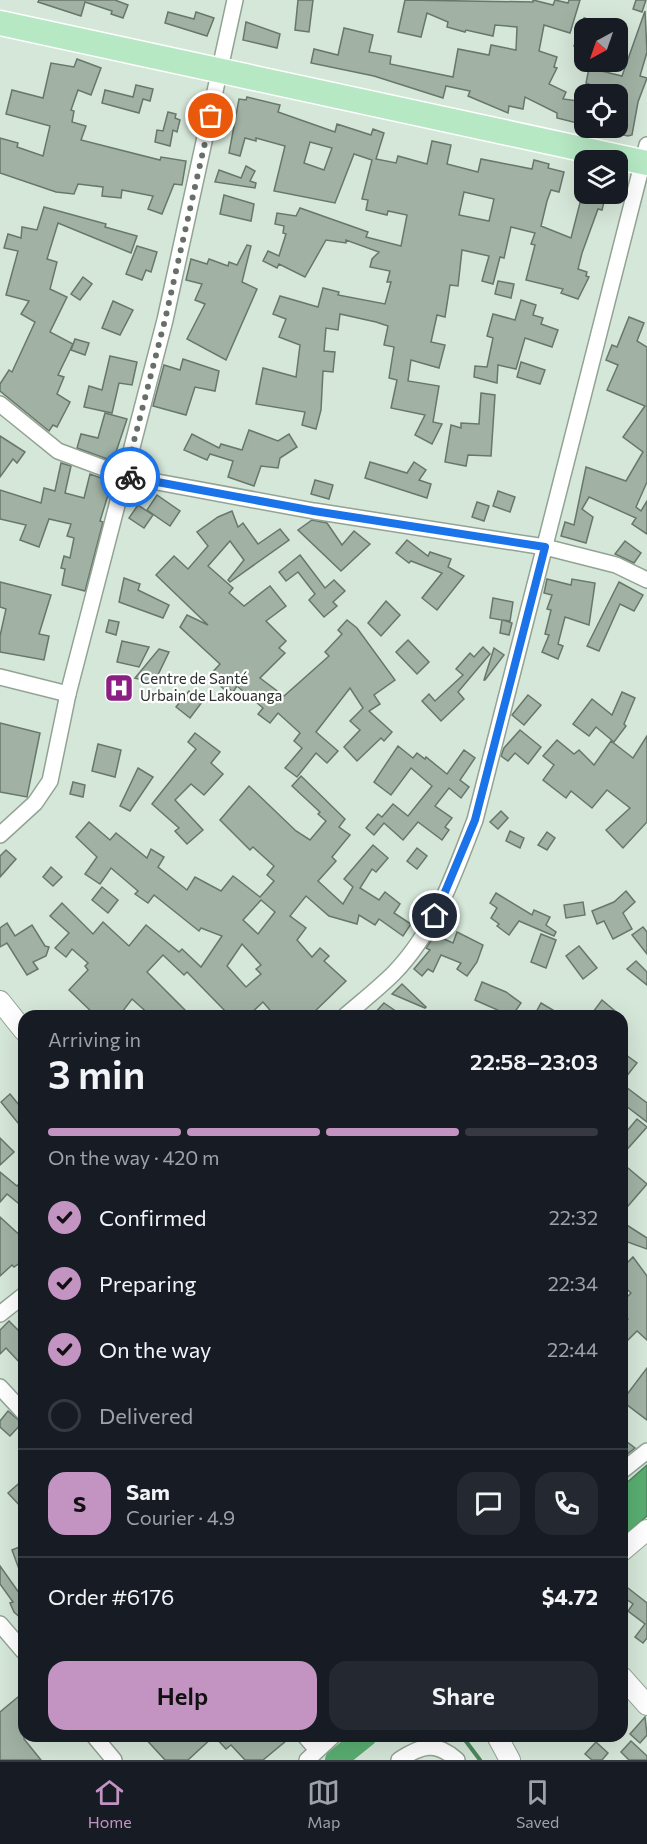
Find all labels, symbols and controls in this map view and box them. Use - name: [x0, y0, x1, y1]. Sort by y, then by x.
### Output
- north arrow: [574, 18, 628, 72]
- map controls: [574, 18, 628, 204]
- button: locate: [574, 84, 628, 138]
- pin: [185, 90, 236, 141]
- icon: bag: [194, 99, 227, 132]
- button: layers: [574, 150, 628, 204]
- courier: [100, 447, 160, 507]
- icon: bike: [114, 461, 147, 494]
- place label: Centre de Santé Urbain de Lakouanga: [140, 669, 282, 704]
- hospital icon: Centre de Santé Urbain de Lakouanga: [103, 672, 135, 704]
- pin: [409, 890, 460, 941]
- icon: home: [418, 899, 451, 932]
- text: Arriving in: [48, 1027, 141, 1051]
- text: 22:58–23:03: [470, 1048, 598, 1075]
- text: 3 min: [48, 1049, 145, 1097]
- text: On the way · 420 m: [48, 1145, 220, 1169]
- icon: check: [48, 1201, 81, 1234]
- text: Confirmed: [99, 1204, 206, 1231]
- text: 22:32: [549, 1205, 598, 1229]
- icon: check: [48, 1267, 81, 1300]
- text: Preparing: [99, 1270, 196, 1297]
- text: 22:34: [548, 1271, 598, 1295]
- icon: check: [48, 1333, 81, 1366]
- text: On the way: [99, 1336, 211, 1363]
- text: 22:44: [547, 1337, 598, 1361]
- text: Delivered: [99, 1402, 193, 1429]
- button: chat: [457, 1472, 520, 1535]
- button: phone: [535, 1472, 598, 1535]
- text: Sam: [126, 1478, 170, 1505]
- text: S: [73, 1490, 86, 1517]
- text: Courier · 4.9: [126, 1505, 235, 1529]
- text: Order #6176: [48, 1583, 174, 1610]
- text: $4.72: [542, 1583, 598, 1610]
- button: Help: [48, 1661, 317, 1730]
- button: Share: [329, 1661, 598, 1730]
- tab: Home: [88, 1776, 132, 1831]
- tab: Map: [307, 1776, 340, 1831]
- tab: Saved: [516, 1776, 559, 1831]

